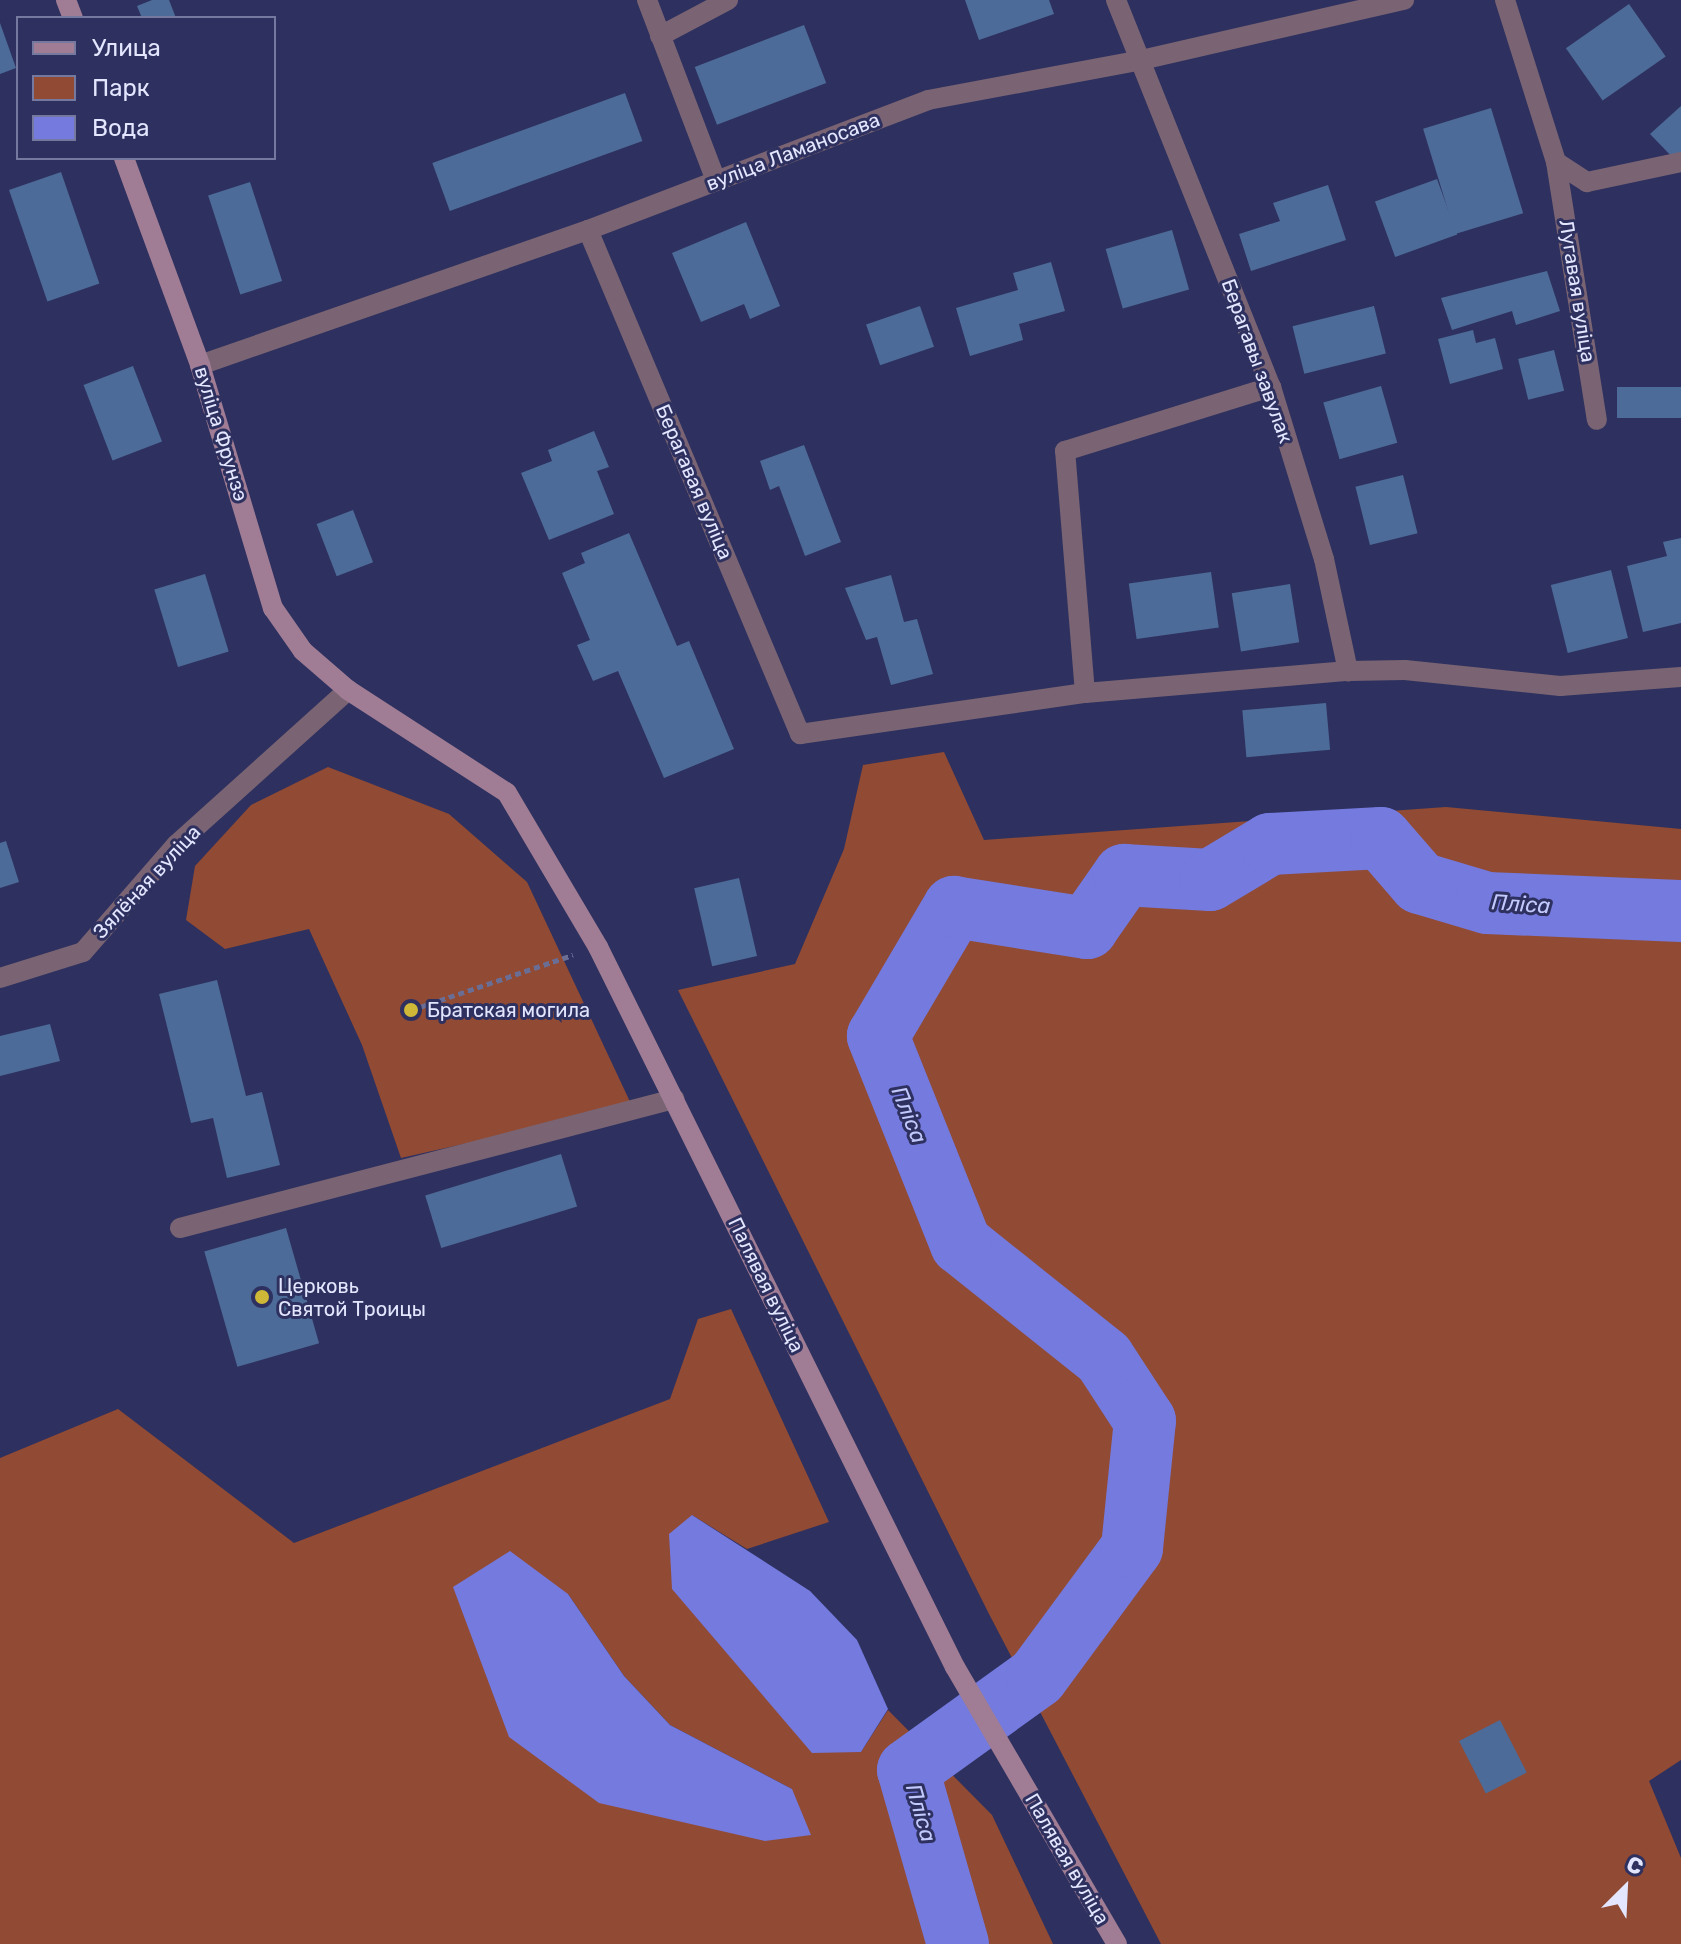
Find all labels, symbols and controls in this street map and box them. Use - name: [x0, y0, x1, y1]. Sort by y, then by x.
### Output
- legend: [16, 16, 276, 160]
- text: Улица: [92, 34, 161, 62]
- text: Парк: [92, 74, 150, 102]
- street label: вуліца Ламаносава: [703, 108, 883, 196]
- text: Вода: [92, 114, 149, 142]
- street label: Лугавая вуліца: [1554, 218, 1600, 364]
- street label: Берагавы завулак: [1216, 276, 1298, 446]
- street label: вуліца Фрунзэ: [189, 364, 253, 504]
- street label: Берагавая вуліца: [651, 401, 737, 563]
- street label: Зялёная вуліца: [88, 820, 206, 944]
- water label: Пліса: [1491, 889, 1551, 919]
- place label: Братская могила: [427, 998, 590, 1022]
- marker: Братская могила: [402, 1001, 420, 1019]
- water label: Пліса: [886, 1083, 932, 1147]
- street label: Палявая вуліца: [723, 1214, 809, 1356]
- place label: Церковь Святой Троицы: [278, 1274, 426, 1321]
- marker: Церковь Святой Троицы: [253, 1288, 271, 1306]
- water label: Пліса: [900, 1781, 942, 1845]
- street label: Палявая вуліца: [1020, 1789, 1114, 1929]
- north arrow: [1585, 1848, 1665, 1928]
- text: С: [1622, 1850, 1648, 1881]

